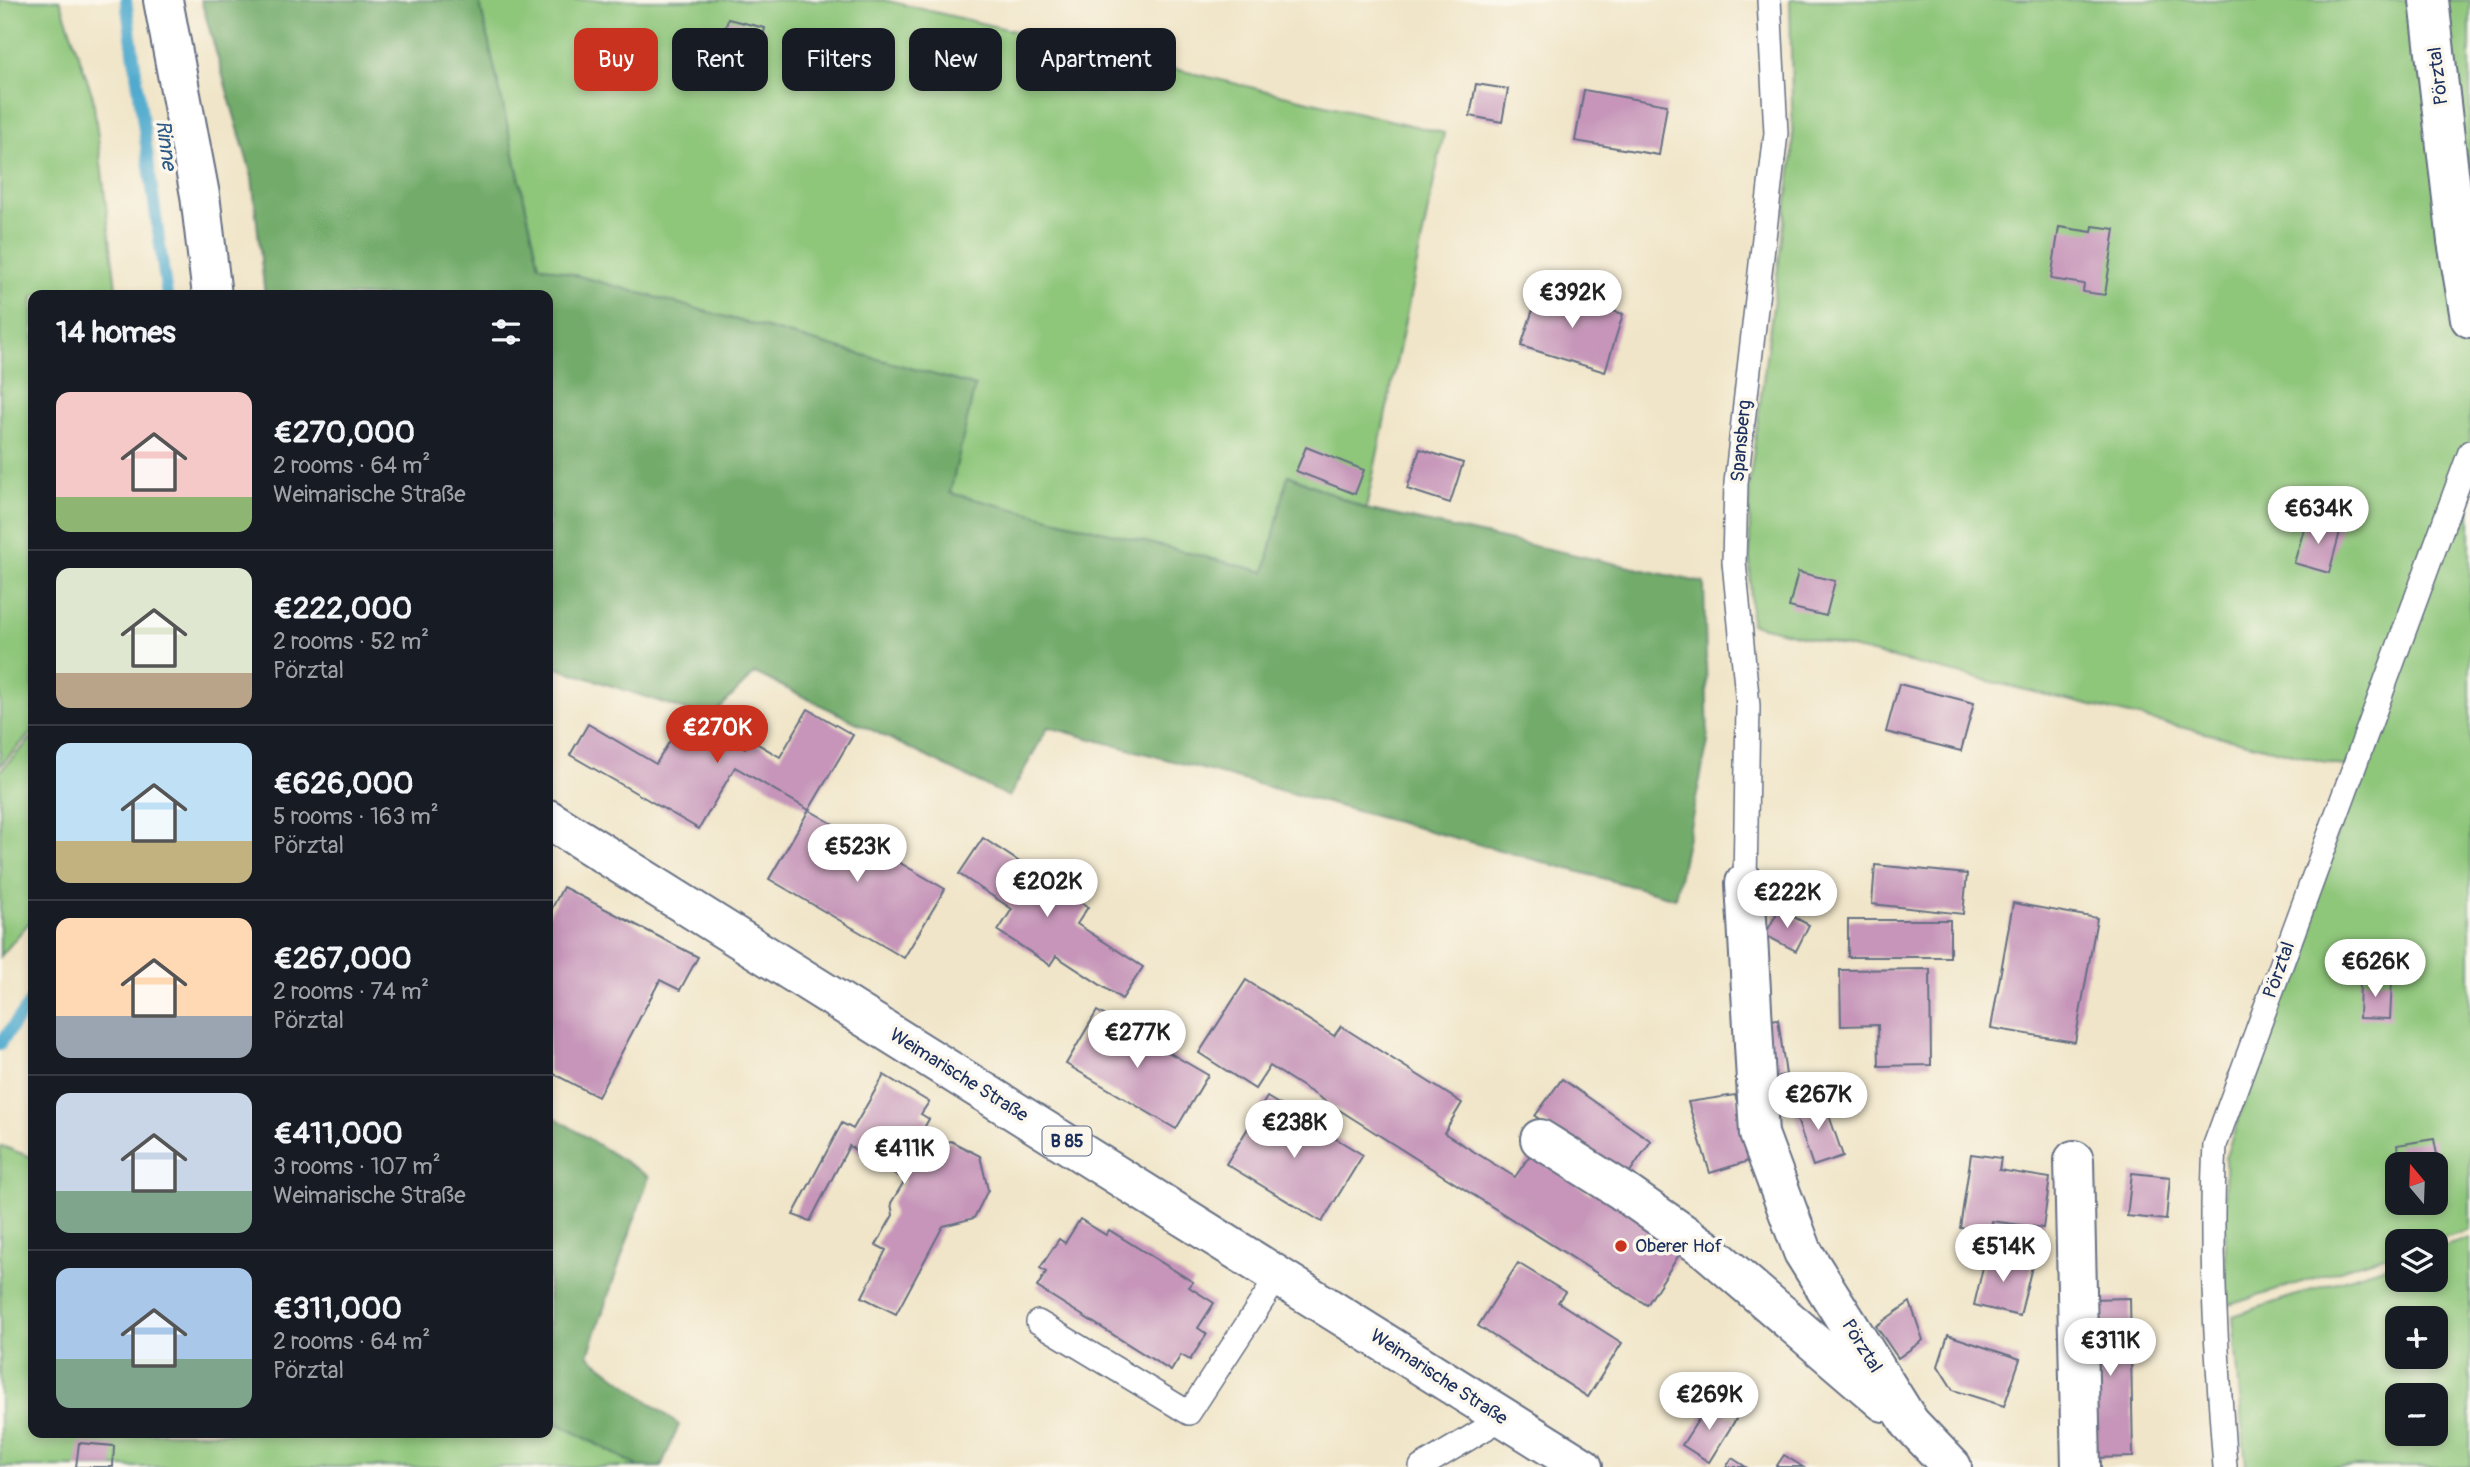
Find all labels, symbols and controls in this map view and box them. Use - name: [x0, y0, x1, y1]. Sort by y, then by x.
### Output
- chip: Buy: [574, 28, 658, 91]
- chip: Rent: [672, 28, 768, 91]
- chip: Filters: [782, 28, 895, 91]
- chip: New: [909, 28, 1002, 91]
- chip: Apartment: [1016, 28, 1176, 91]
- street label: Pörztal: [2423, 45, 2453, 107]
- water label: Rinne: [149, 118, 183, 174]
- pin: €392K: [1523, 270, 1621, 330]
- text: €392K: [1539, 278, 1605, 307]
- icon: filters: [487, 313, 525, 351]
- text: 14 homes: [56, 314, 176, 351]
- street label: Spansberg: [1725, 399, 1757, 483]
- text: €270,000: [273, 414, 415, 451]
- icon: home: [112, 420, 196, 504]
- text: 2 rooms · 64 m²: [273, 451, 430, 480]
- text: Weimarische Straße: [273, 480, 466, 509]
- pin: €634K: [2269, 486, 2367, 546]
- text: €634K: [2284, 494, 2352, 523]
- text: €222,000: [273, 590, 412, 627]
- icon: home: [112, 596, 196, 680]
- text: 2 rooms · 52 m²: [273, 627, 429, 656]
- text: Pörztal: [273, 656, 344, 685]
- pin: €270K: [668, 706, 766, 765]
- text: €270K: [682, 713, 752, 742]
- text: €626,000: [273, 765, 414, 802]
- icon: home: [112, 771, 196, 855]
- text: 5 rooms · 163 m²: [273, 802, 439, 831]
- pin: €523K: [808, 824, 906, 884]
- text: Pörztal: [273, 831, 344, 860]
- text: €523K: [824, 832, 890, 861]
- pin: €202K: [998, 860, 1096, 919]
- text: €202K: [1012, 867, 1082, 896]
- pin: €222K: [1738, 870, 1836, 930]
- text: €222K: [1753, 878, 1821, 907]
- street label: Pörztal: [2258, 938, 2300, 1002]
- text: €267,000: [273, 940, 412, 977]
- pin: €626K: [2326, 940, 2424, 999]
- icon: home: [112, 946, 196, 1030]
- text: €626K: [2341, 947, 2409, 976]
- text: 2 rooms · 74 m²: [273, 977, 429, 1006]
- text: Pörztal: [273, 1006, 344, 1035]
- pin: €277K: [1088, 1010, 1186, 1070]
- text: €277K: [1104, 1018, 1170, 1047]
- street label: Weimarische Straße: [885, 1023, 1033, 1128]
- pin: €267K: [1769, 1072, 1867, 1132]
- text: €267K: [1784, 1080, 1852, 1109]
- pin: €238K: [1245, 1100, 1343, 1160]
- text: €238K: [1261, 1108, 1327, 1137]
- text: €411,000: [273, 1115, 403, 1152]
- icon: home: [112, 1121, 196, 1205]
- pin: €411K: [855, 1126, 953, 1186]
- road number: B 85: [1042, 1126, 1092, 1156]
- text: €411K: [874, 1134, 934, 1163]
- text: 3 rooms · 107 m²: [273, 1152, 441, 1181]
- north arrow: [2385, 1152, 2448, 1214]
- map controls: [2385, 1152, 2448, 1446]
- text: Weimarische Straße: [273, 1181, 466, 1210]
- pin: €514K: [1954, 1224, 2052, 1284]
- button: layers: [2385, 1229, 2448, 1292]
- text: €514K: [1971, 1232, 2035, 1261]
- place label: Oberer Hof: [1635, 1234, 1723, 1258]
- marker: Oberer Hof: [1613, 1238, 1629, 1254]
- text: €311,000: [273, 1290, 402, 1327]
- icon: home: [112, 1296, 196, 1380]
- button: +: [2385, 1306, 2448, 1369]
- street label: Pörztal: [1836, 1315, 1888, 1377]
- pin: €311K: [2061, 1318, 2159, 1378]
- street label: Weimarische Straße: [1366, 1324, 1513, 1431]
- text: €311K: [2080, 1326, 2140, 1355]
- text: 2 rooms · 64 m²: [273, 1327, 430, 1356]
- text: Pörztal: [273, 1356, 344, 1385]
- pin: €269K: [1660, 1372, 1758, 1432]
- text: €269K: [1675, 1380, 1743, 1409]
- button: −: [2385, 1383, 2448, 1446]

